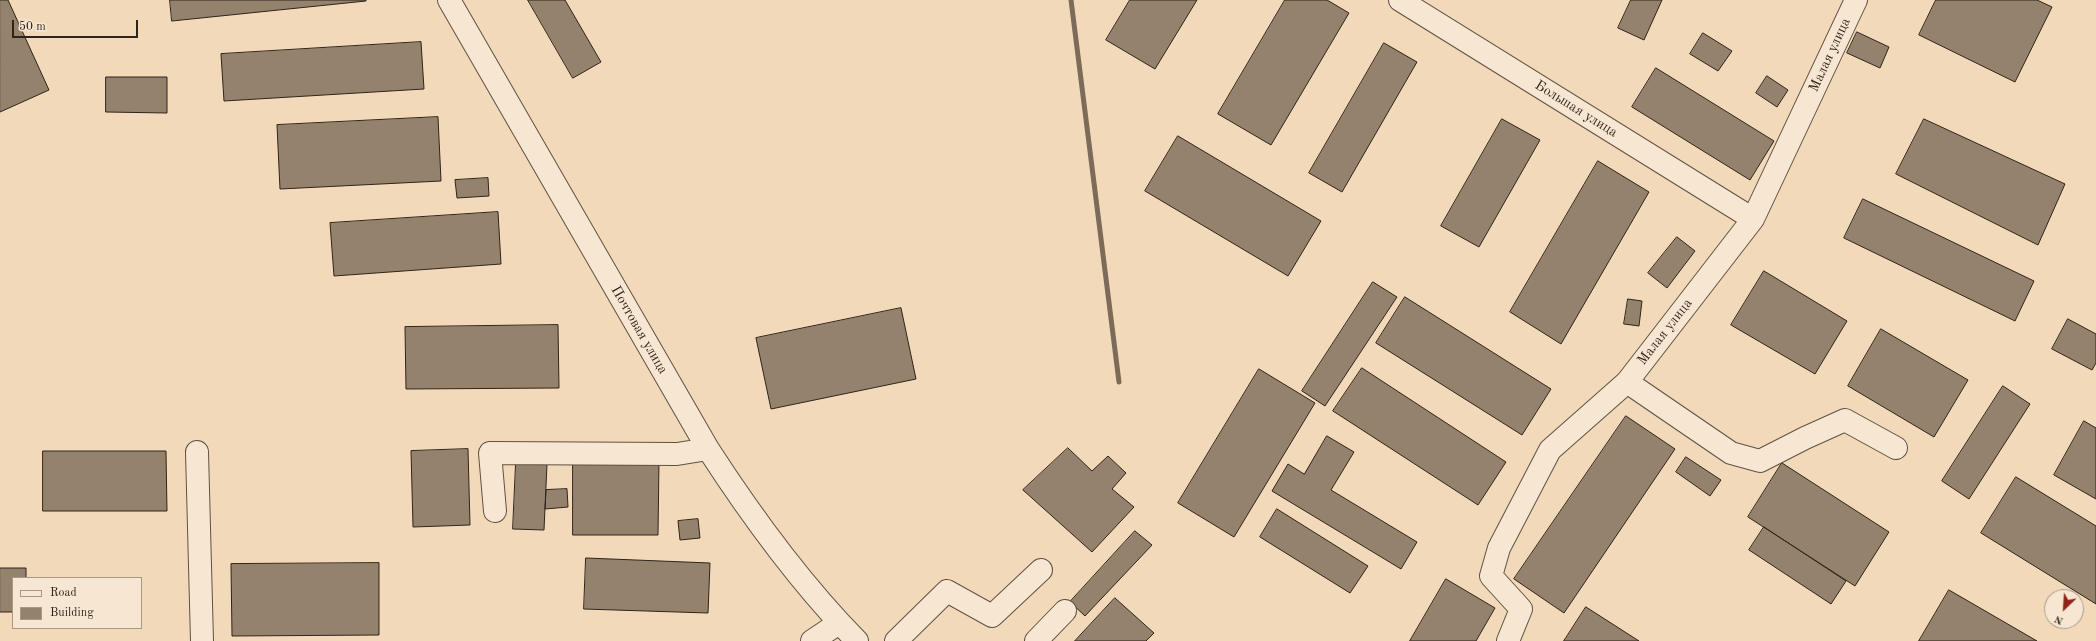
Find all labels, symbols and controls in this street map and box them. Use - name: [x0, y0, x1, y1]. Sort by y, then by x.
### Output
- scale bar: [14, 12, 140, 38]
- street label: Малая улица: [1806, 15, 1854, 95]
- text: 50 m: [19, 21, 46, 33]
- street label: Большая улица: [1532, 77, 1620, 141]
- street label: Почтовая улица: [607, 283, 671, 377]
- street label: Малая улица: [1634, 295, 1696, 369]
- legend: [12, 577, 142, 629]
- text: Road: [50, 587, 77, 599]
- north arrow: [2044, 589, 2084, 629]
- text: Building: [50, 607, 94, 619]
- text: N: [2053, 613, 2065, 626]

